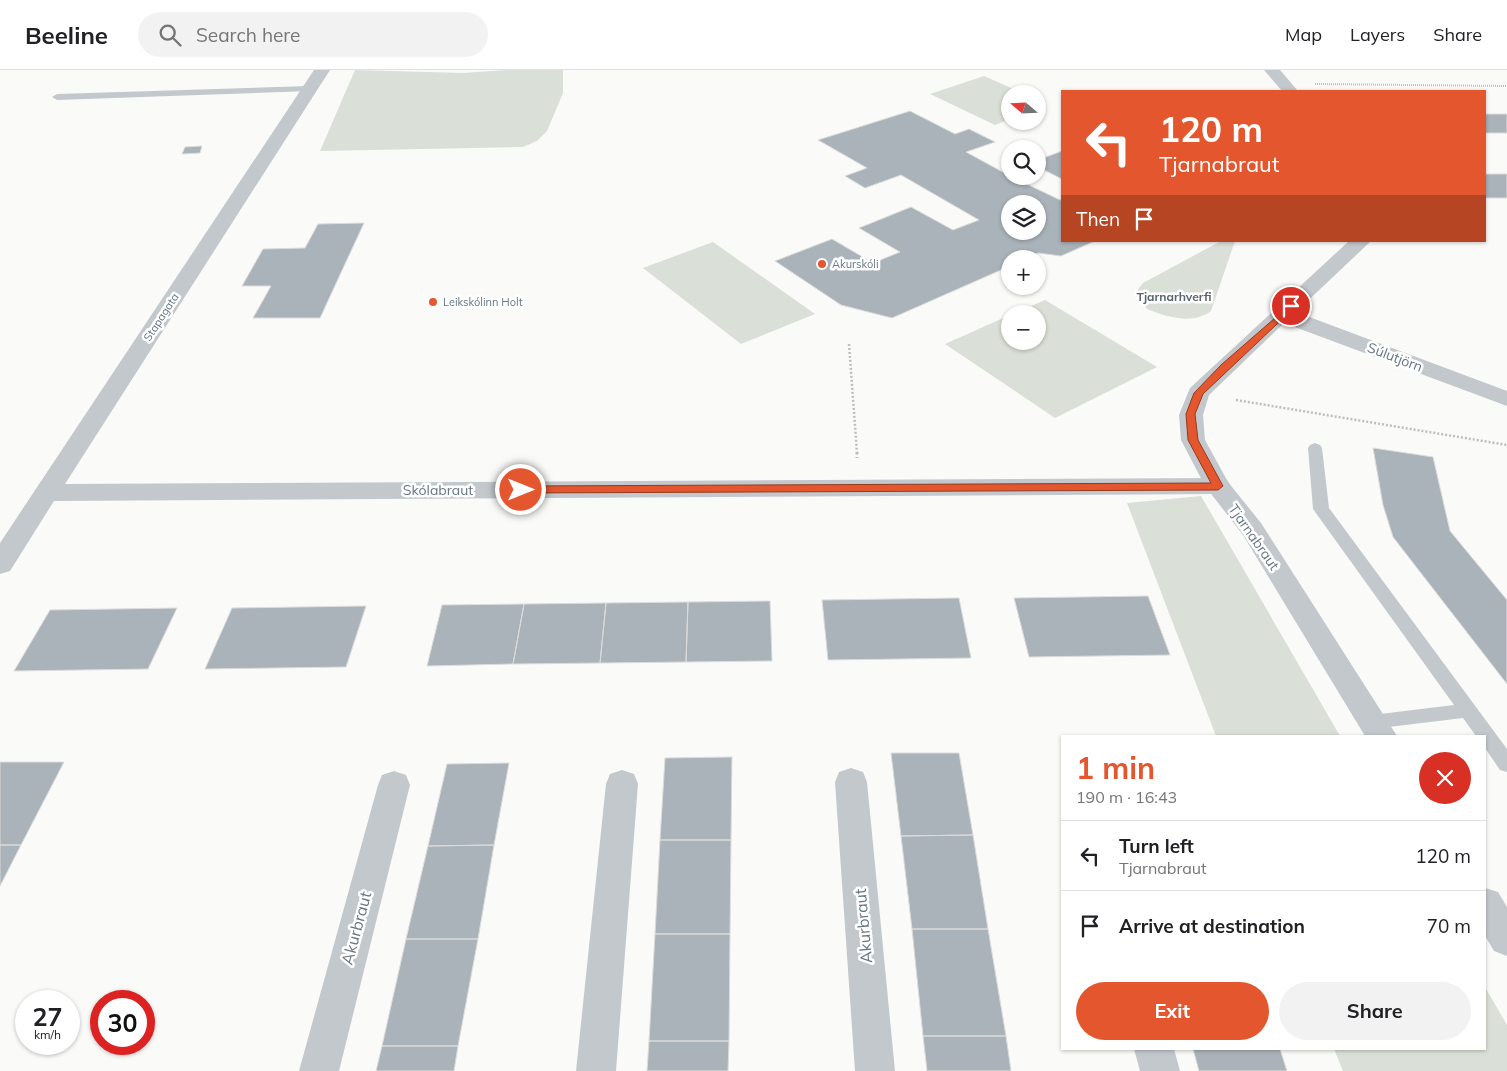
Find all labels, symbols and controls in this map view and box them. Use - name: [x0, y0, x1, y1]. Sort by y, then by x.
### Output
- search box: [138, 12, 488, 57]
- text: Beeline: [25, 20, 108, 50]
- icon: search: [156, 21, 184, 49]
- text: Search here: [196, 23, 300, 47]
- text: Map: [1285, 23, 1322, 46]
- text: Layers: [1350, 23, 1405, 46]
- text: Share: [1433, 23, 1482, 46]
- north arrow: [1001, 85, 1046, 130]
- map controls: [1001, 85, 1046, 350]
- text: 120 m: [1159, 107, 1263, 151]
- icon: left: [1076, 110, 1141, 175]
- button: search: [1001, 140, 1046, 185]
- text: Tjarnabraut: [1159, 150, 1279, 178]
- button: layers: [1001, 195, 1046, 240]
- icon: arrive: [1130, 205, 1158, 233]
- text: Then: [1076, 207, 1120, 231]
- button: +: [1001, 250, 1046, 295]
- place label: Akurskóli: [832, 257, 879, 271]
- marker: Akurskóli: [816, 258, 828, 270]
- pin: [1270, 285, 1312, 327]
- district label: Tjarnarhverfi: [1137, 289, 1211, 304]
- street label: Stapagata: [140, 290, 182, 344]
- icon: arrive: [1277, 292, 1305, 320]
- place label: Leikskólinn Holt: [443, 295, 523, 309]
- marker: Leikskólinn Holt: [427, 296, 439, 308]
- button: −: [1001, 305, 1046, 350]
- street label: Súlutjörn: [1365, 338, 1425, 376]
- position arrow: [494, 463, 546, 515]
- street label: Skólabraut: [403, 481, 473, 499]
- street label: Tjarnabraut: [1225, 500, 1283, 574]
- text: 1 min: [1076, 749, 1155, 787]
- button: close: [1419, 752, 1471, 804]
- text: 190 m · 16:43: [1076, 787, 1177, 807]
- text: Turn left: [1119, 834, 1194, 858]
- icon: left: [1076, 842, 1104, 870]
- text: 120 m: [1415, 844, 1471, 868]
- text: Tjarnabraut: [1119, 858, 1207, 878]
- street label: Akurbraut: [850, 887, 876, 964]
- street label: Akurbraut: [337, 889, 375, 967]
- icon: arrive: [1076, 912, 1104, 940]
- text: Arrive at destination: [1119, 914, 1305, 938]
- text: 70 m: [1427, 914, 1471, 938]
- button: Exit: [1076, 982, 1269, 1040]
- button: Share: [1279, 982, 1471, 1040]
- speed limit sign: 30: [90, 990, 155, 1055]
- text: 27: [32, 1001, 63, 1032]
- text: km/h: [34, 1027, 61, 1042]

